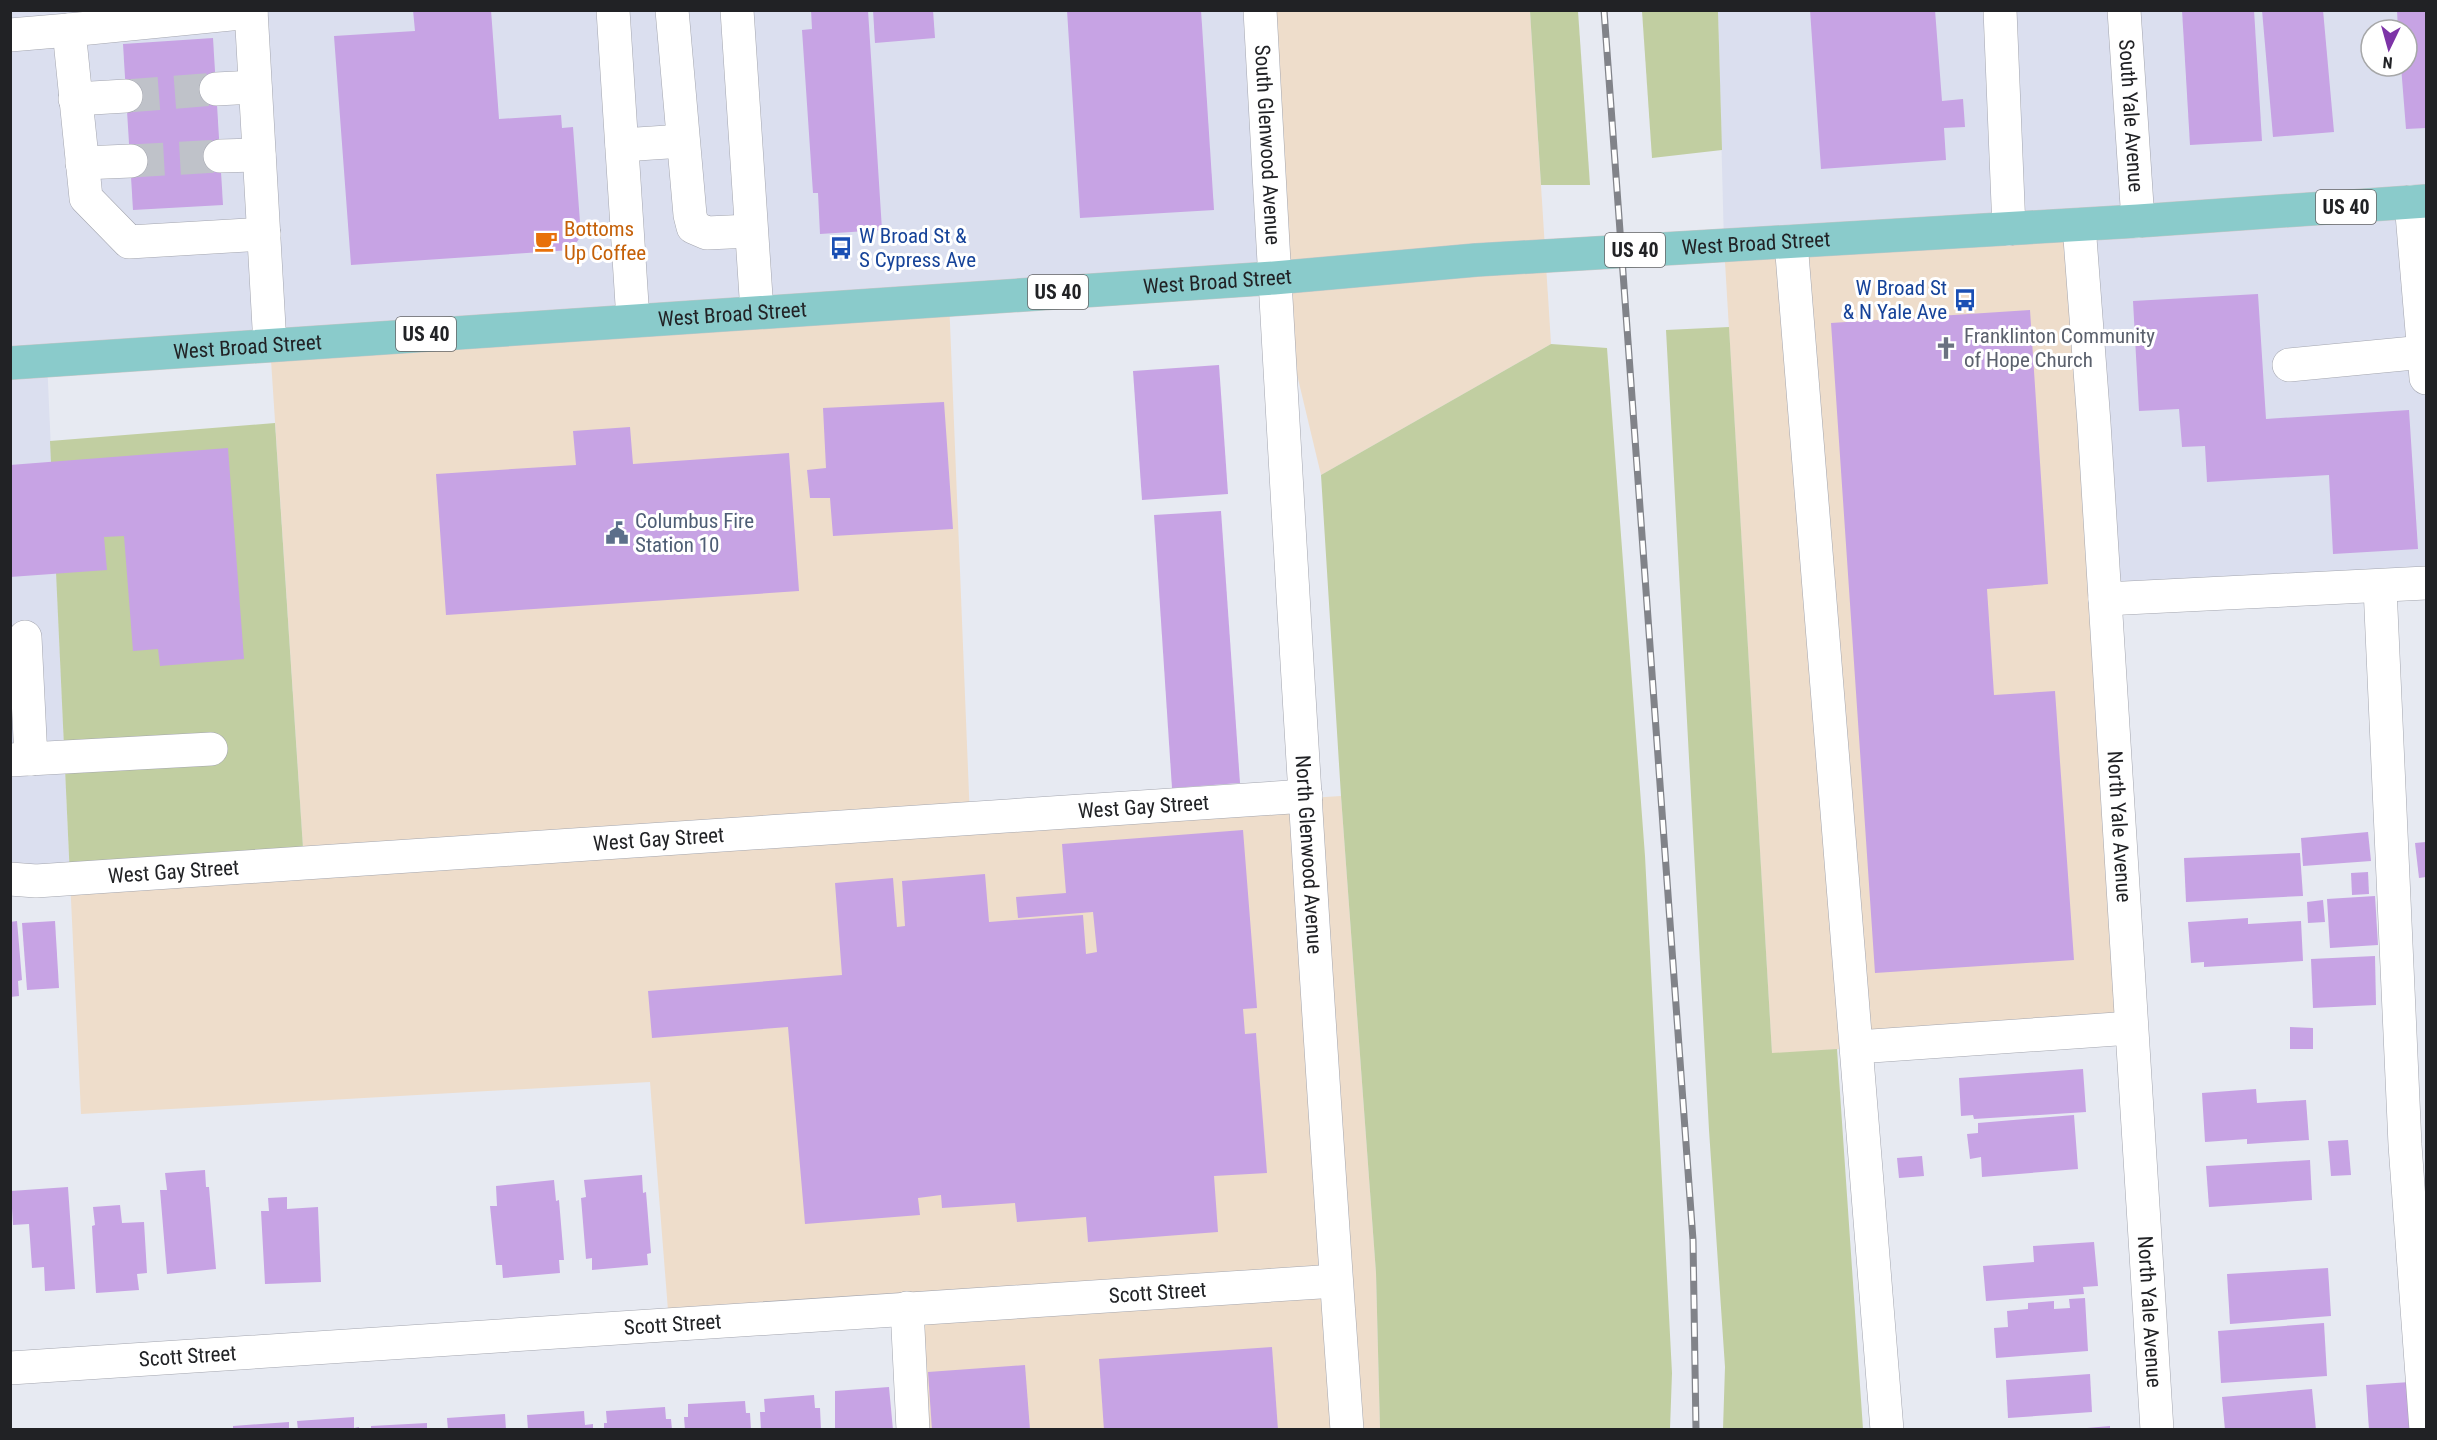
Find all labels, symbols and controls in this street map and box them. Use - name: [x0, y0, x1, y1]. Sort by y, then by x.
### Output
- north arrow: [2359, 18, 2419, 78]
- street label: South Yale Avenue: [2114, 39, 2148, 193]
- street label: South Glenwood Avenue: [1250, 44, 1285, 246]
- text: N: [2382, 53, 2393, 72]
- road number: US 40: [2316, 190, 2376, 224]
- place label: Bottoms Up Coffee: [564, 217, 646, 265]
- place label: W Broad St & S Cypress Ave: [859, 224, 976, 272]
- street label: West Broad Street: [1681, 227, 1831, 260]
- cafe icon: Bottoms Up Coffee: [533, 228, 559, 254]
- road number: US 40: [1605, 233, 1665, 267]
- bus stop icon: W Broad St & S Cypress Ave: [828, 235, 854, 261]
- street label: West Broad Street: [1142, 264, 1293, 299]
- road number: US 40: [1028, 275, 1088, 309]
- place label: W Broad St & N Yale Ave: [1843, 276, 1947, 324]
- bus stop icon: W Broad St & N Yale Ave: [1952, 287, 1978, 313]
- street label: West Broad Street: [657, 297, 807, 331]
- road number: US 40: [396, 317, 456, 351]
- place label: Franklinton Community of Hope Church: [1964, 324, 2155, 372]
- street label: West Broad Street: [172, 330, 323, 364]
- church icon: Franklinton Community of Hope Church: [1933, 335, 1959, 361]
- place label: Columbus Fire Station 10: [635, 509, 754, 557]
- public building icon: Columbus Fire Station 10: [604, 520, 630, 546]
- street label: North Yale Avenue: [2103, 750, 2136, 903]
- street label: North Glenwood Avenue: [1291, 754, 1327, 955]
- street label: West Gay Street: [1077, 791, 1210, 823]
- street label: West Gay Street: [592, 823, 725, 856]
- street label: West Gay Street: [107, 855, 240, 888]
- street label: North Yale Avenue: [2133, 1235, 2166, 1388]
- street label: Scott Street: [1108, 1278, 1207, 1308]
- street label: Scott Street: [623, 1309, 722, 1340]
- street label: Scott Street: [138, 1341, 237, 1372]

